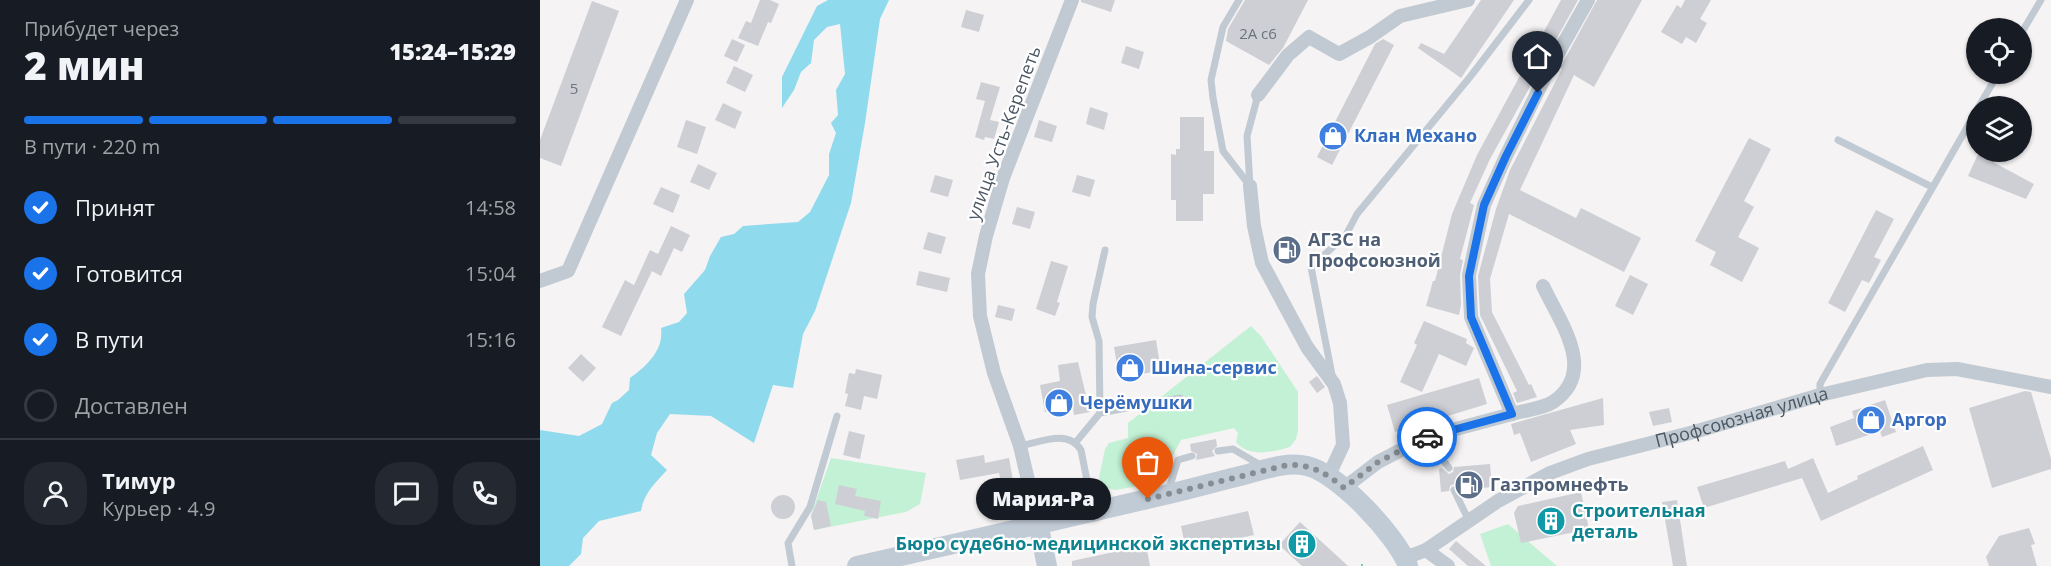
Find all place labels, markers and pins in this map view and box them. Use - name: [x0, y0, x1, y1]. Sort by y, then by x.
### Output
- pin: [1512, 31, 1563, 93]
- shop icon: Клан Механо: [1317, 120, 1349, 152]
- place label: Клан Механо: [1354, 123, 1477, 147]
- place label: АГЗС на Профсоюзной: [1308, 227, 1441, 272]
- fuel station icon: АГЗС на Профсоюзной: [1271, 234, 1303, 266]
- shop icon: Шина-сервис: [1114, 352, 1146, 384]
- place label: Шина-сервис: [1151, 355, 1277, 379]
- shop icon: Черёмушки: [1043, 387, 1075, 419]
- place label: Черёмушки: [1080, 390, 1193, 414]
- shop icon: Аргор: [1855, 404, 1887, 436]
- place label: Аргор: [1892, 407, 1947, 431]
- pin: [1122, 437, 1173, 499]
- fuel station icon: Газпромнефть: [1453, 469, 1485, 501]
- place label: Газпромнефть: [1490, 472, 1629, 496]
- callout: Мария-Ра: [977, 478, 1112, 520]
- place label: Строительная деталь: [1572, 498, 1706, 543]
- building icon: Строительная деталь: [1535, 505, 1567, 537]
- building icon: Бюро судебно-медицинской экспертизы: [1286, 528, 1318, 560]
- place label: Бюро судебно-медицинской экспертизы: [896, 531, 1281, 555]

